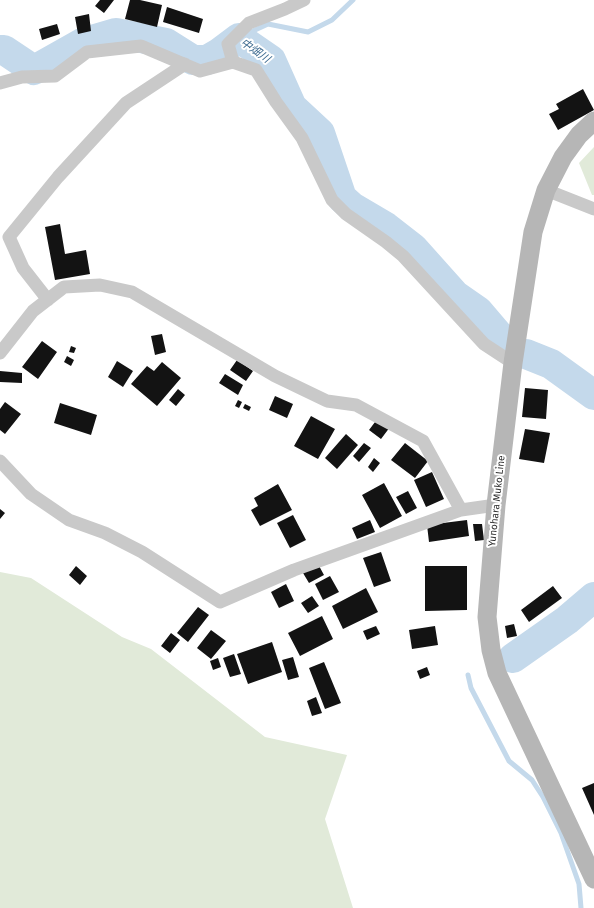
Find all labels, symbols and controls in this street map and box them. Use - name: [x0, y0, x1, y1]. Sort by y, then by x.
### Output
- water label: 中畑川: [238, 36, 272, 66]
- street label: Yunohara Muko Line: [486, 455, 508, 547]

